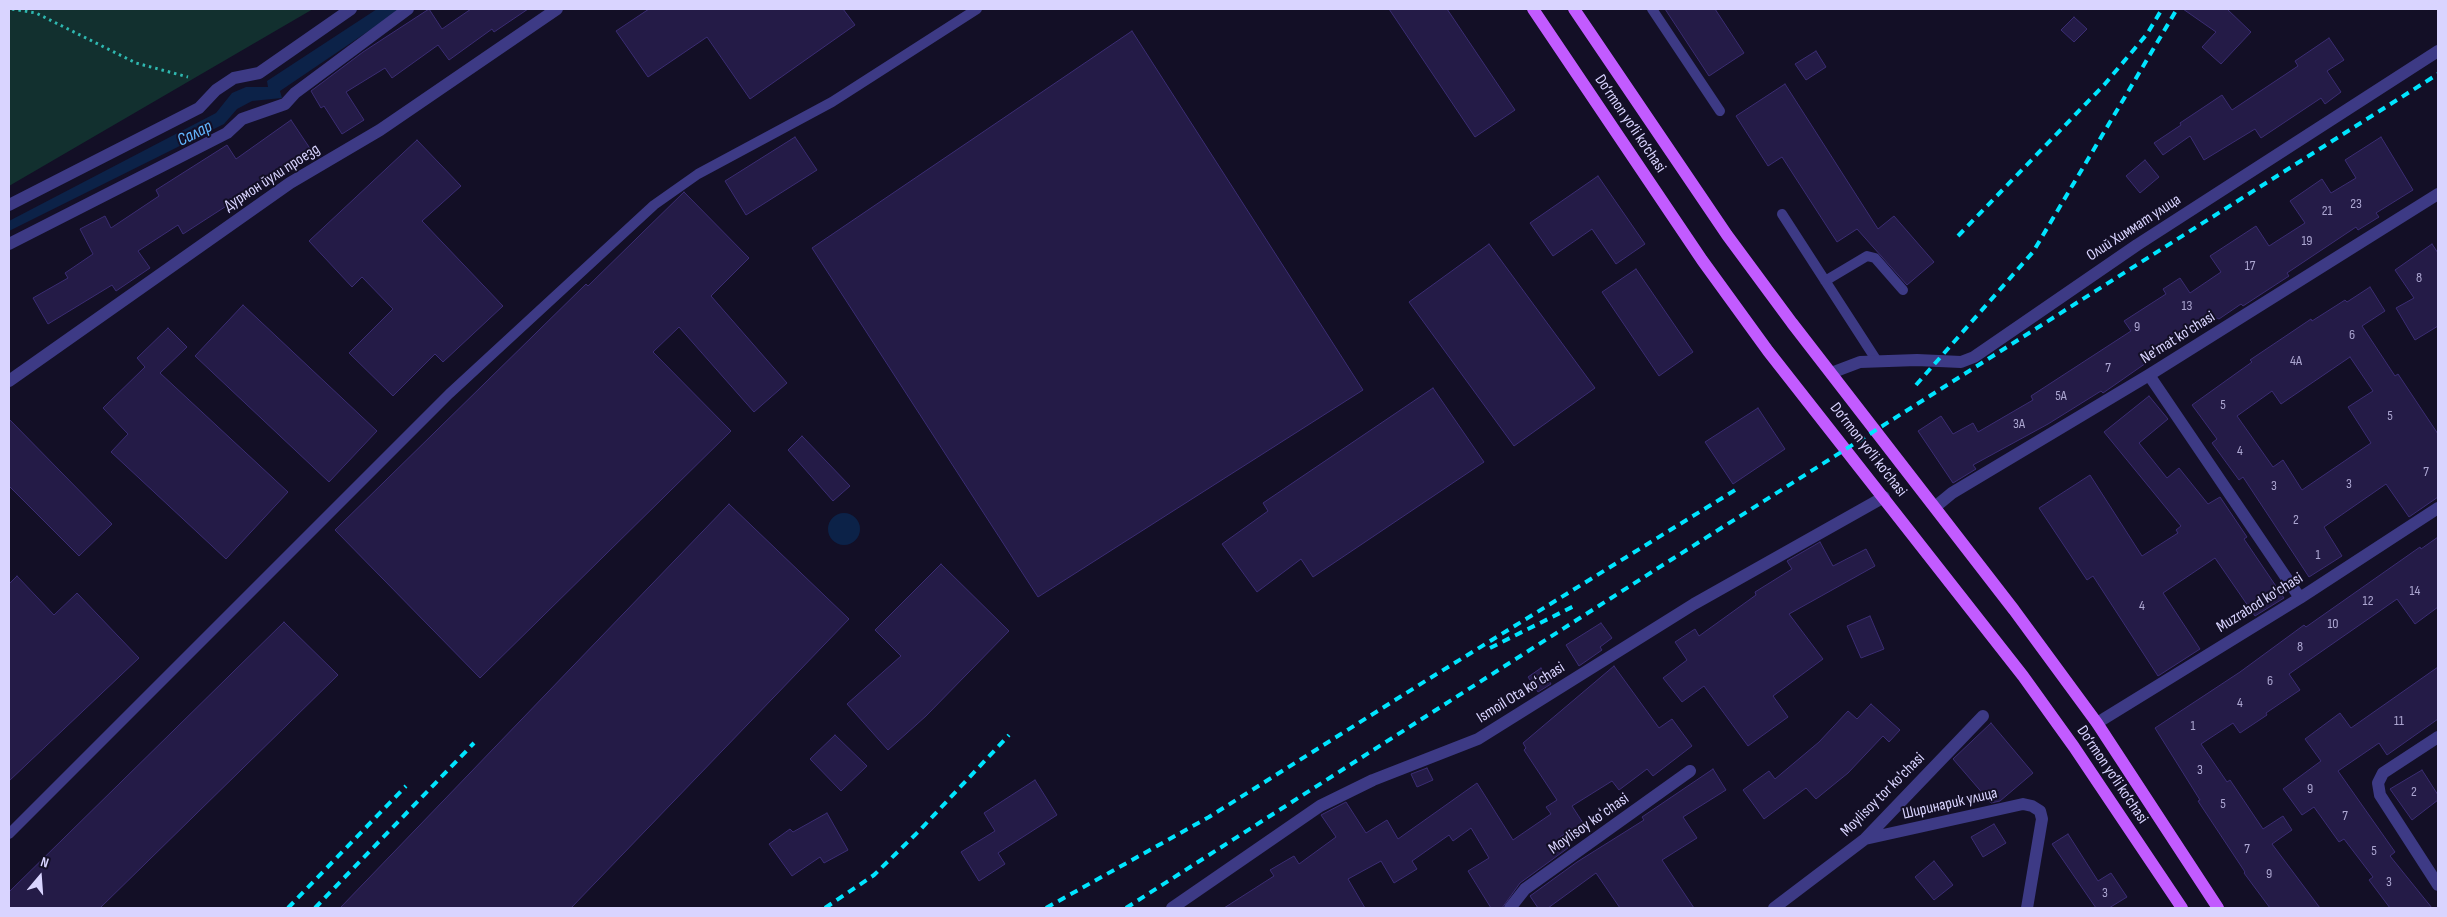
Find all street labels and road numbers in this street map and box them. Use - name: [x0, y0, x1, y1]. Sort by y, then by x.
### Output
- street label: Do‘rmon yo‘li ko‘chasi: [1590, 71, 1670, 177]
- street label: Дурмон йули проезд: [220, 140, 324, 216]
- street label: Олий Химмат улица: [2083, 190, 2185, 266]
- street label: Ne'mat ko'chasi: [2137, 308, 2219, 368]
- street label: Do‘rmon yo‘li ko‘chasi: [1825, 399, 1911, 501]
- street label: Muzrabod ko'chasi: [2213, 569, 2307, 637]
- street label: Ismoil Ota koʻchasi: [1474, 658, 1568, 728]
- street label: Do‘rmon yo‘li ko‘chasi: [2072, 722, 2152, 828]
- street label: Moylisoy tor ko'chasi: [1837, 749, 1929, 841]
- street label: Ширинарик улица: [1901, 784, 1999, 824]
- street label: Moylisoy koʻchasi: [1545, 789, 1633, 859]

